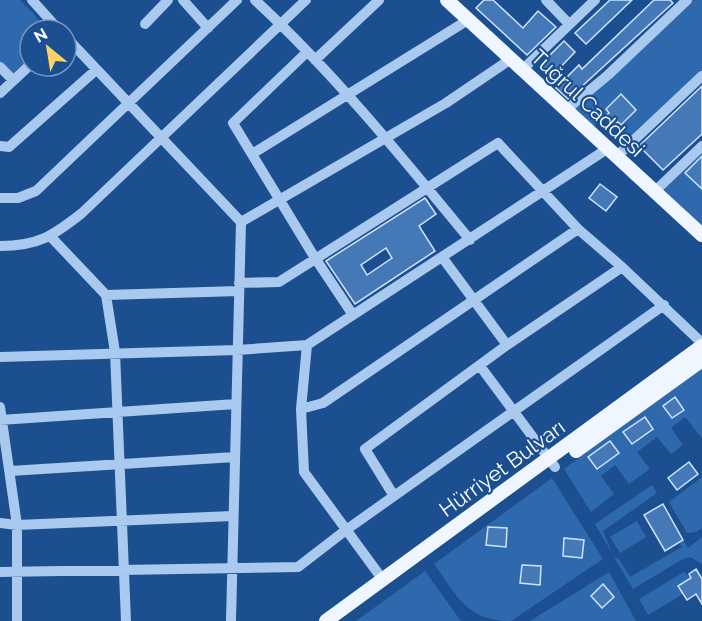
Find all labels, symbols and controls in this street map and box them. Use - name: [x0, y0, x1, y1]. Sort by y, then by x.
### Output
- north arrow: [18, 18, 78, 78]
- text: N: [31, 24, 51, 47]
- street label: Tuğrul Caddesi: [526, 44, 650, 162]
- street label: Hürriyet Bulvarı: [434, 414, 570, 522]

